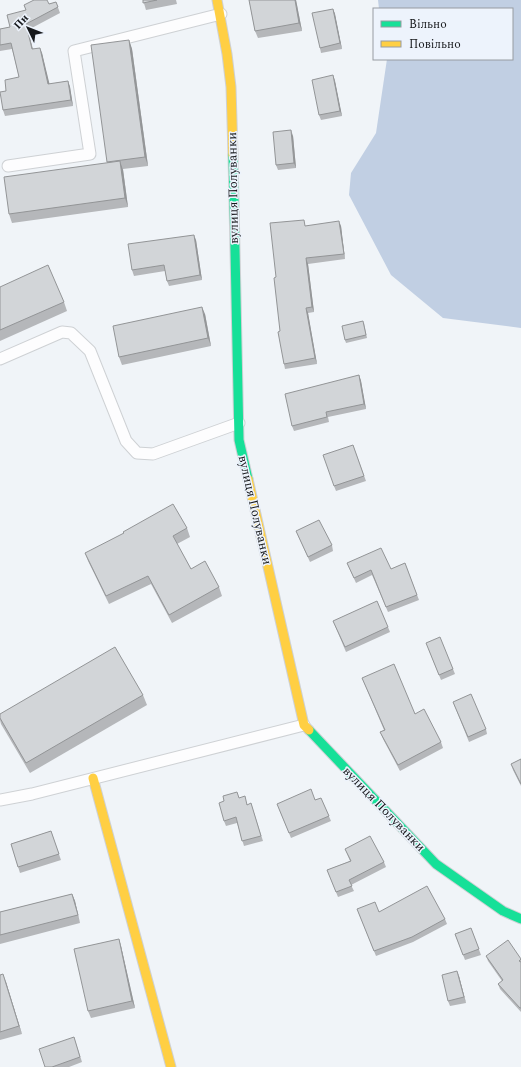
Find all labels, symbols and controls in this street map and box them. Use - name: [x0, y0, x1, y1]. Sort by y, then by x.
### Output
- north arrow: [8, 8, 48, 48]
- legend: [373, 8, 513, 60]
- text: Пн: [9, 10, 33, 33]
- text: Вільно: [409, 15, 447, 34]
- text: Повільно: [409, 35, 461, 54]
- street label: вулиця Полуванки: [222, 132, 244, 244]
- street label: вулиця Полуванки: [233, 453, 277, 567]
- street label: вулиця Полуванки: [338, 762, 430, 856]

